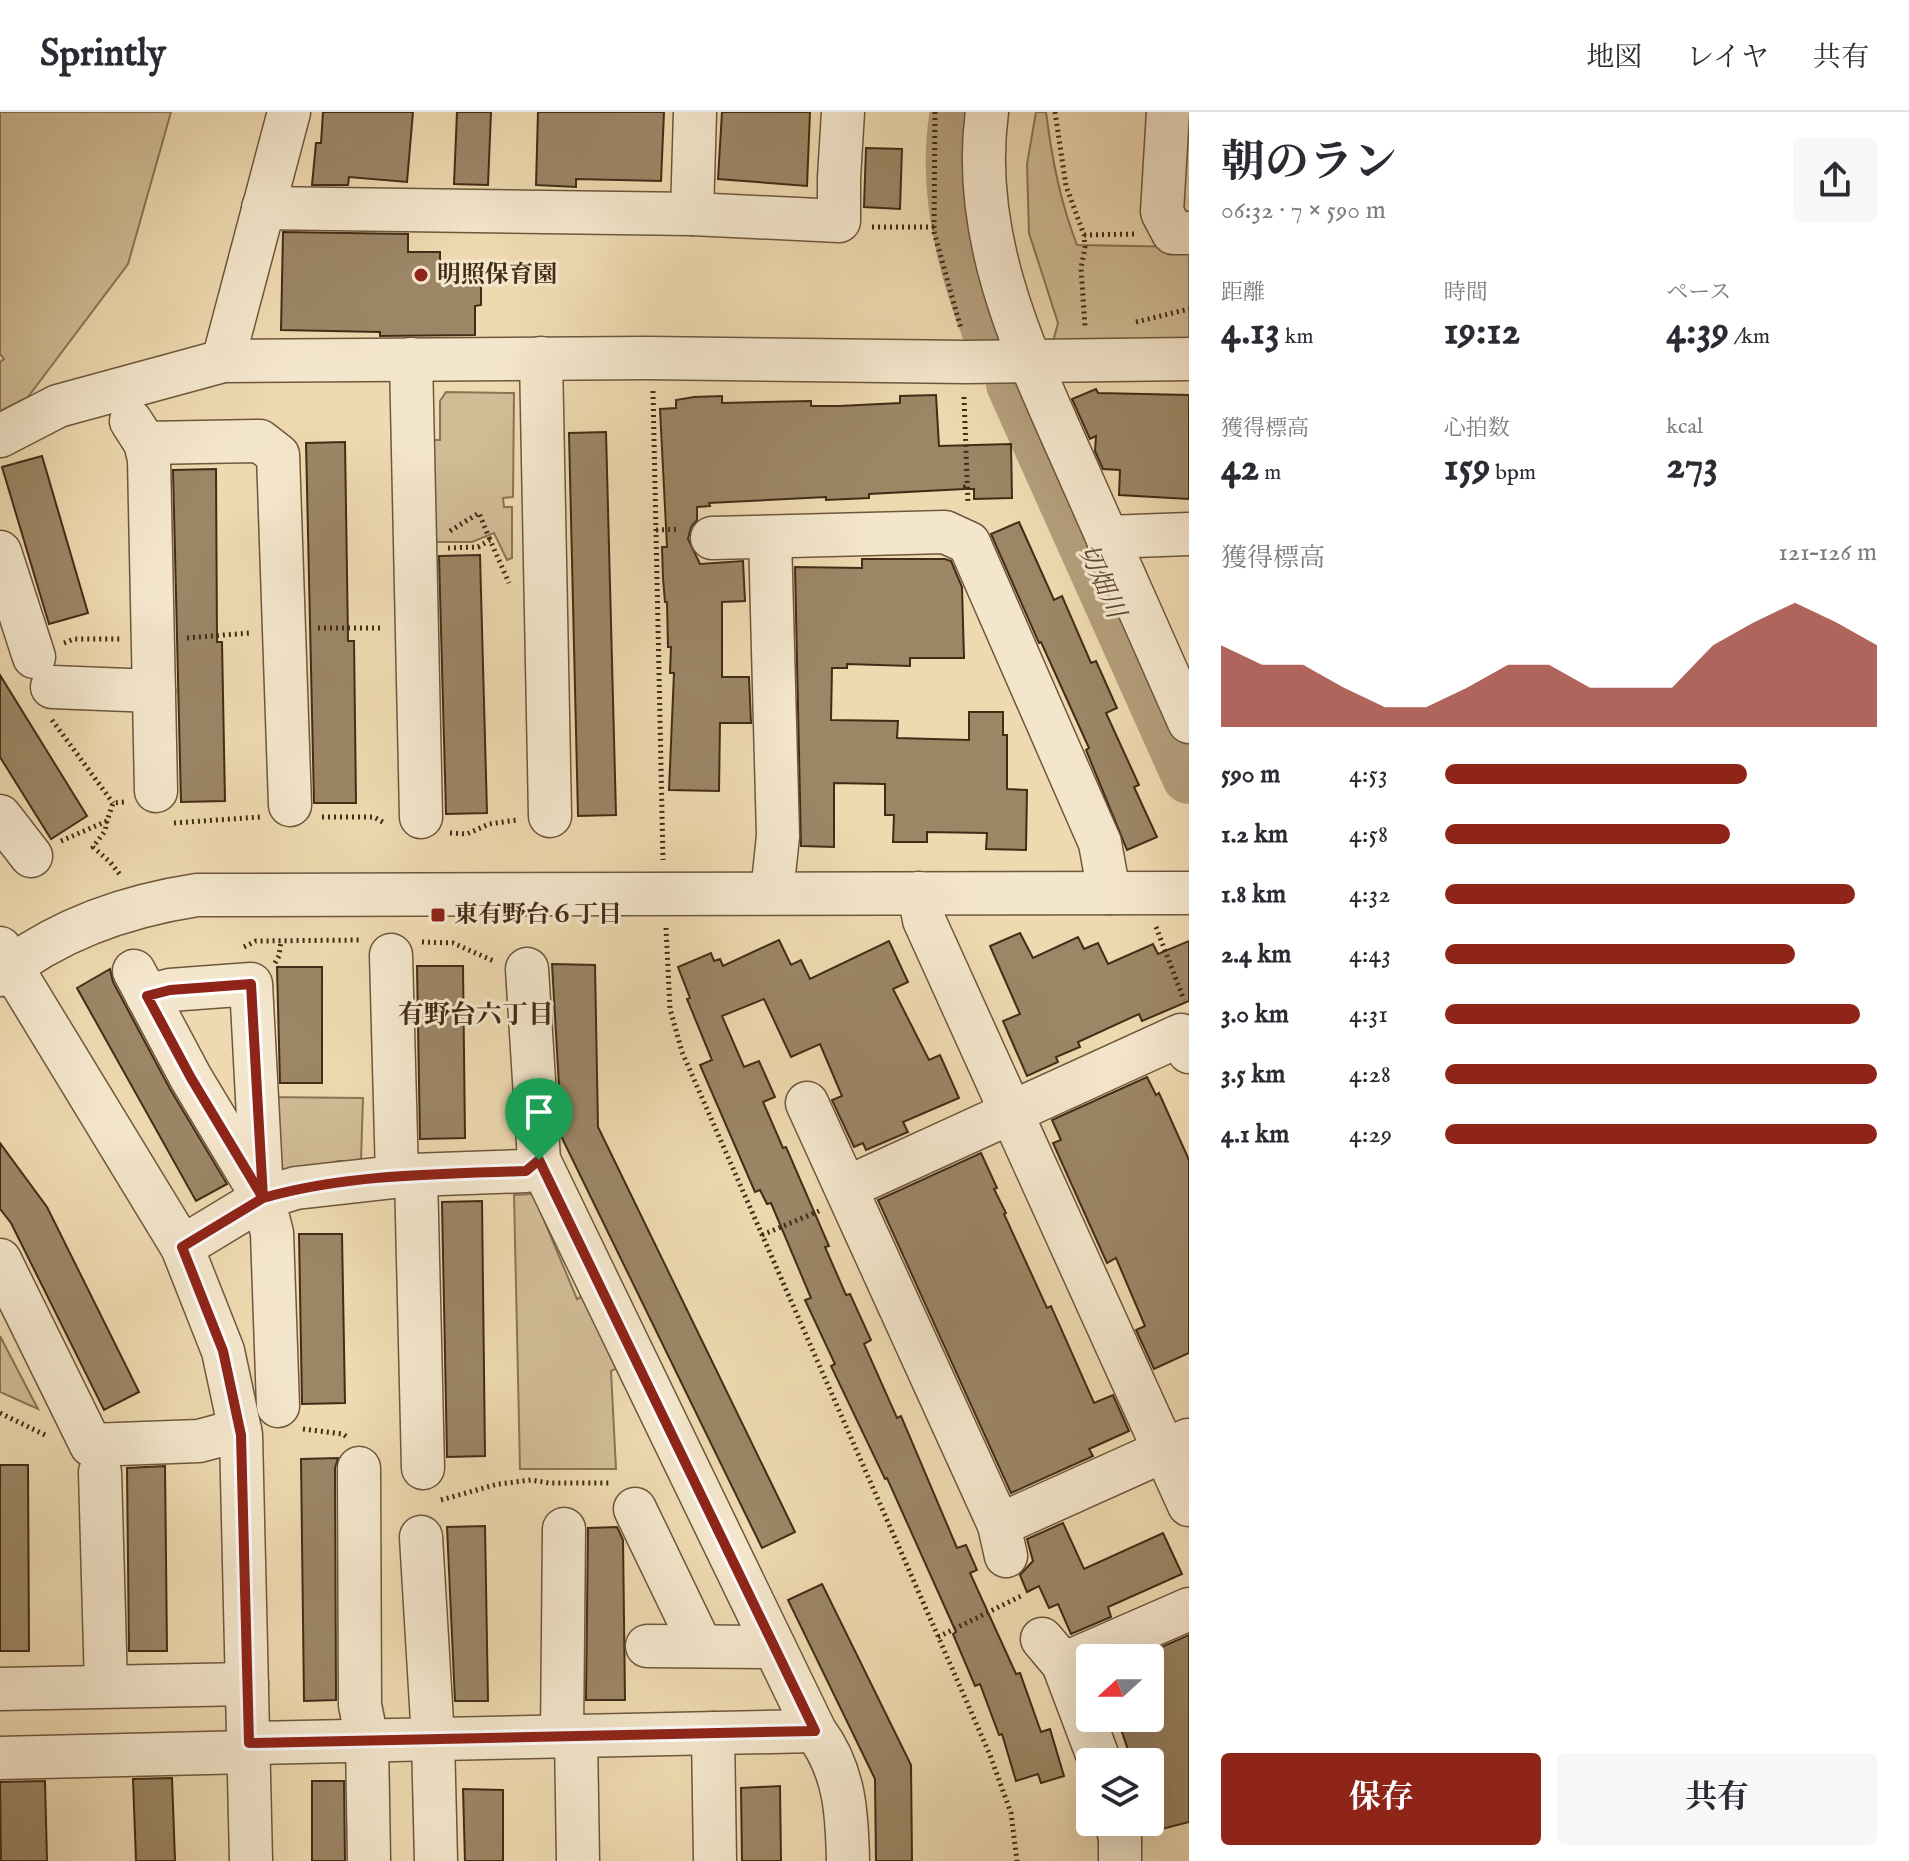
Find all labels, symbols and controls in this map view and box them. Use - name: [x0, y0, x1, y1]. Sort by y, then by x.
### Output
- text: Sprintly: [40, 31, 166, 79]
- text: 地図: [1586, 41, 1642, 76]
- text: レイヤ: [1686, 41, 1769, 76]
- text: 共有: [1813, 41, 1869, 76]
- text: 朝のラン: [1221, 136, 1397, 192]
- button: share: [1793, 138, 1877, 222]
- text: 06:32 · 7 × 590 m: [1221, 194, 1386, 227]
- place label: 明照保育園: [437, 260, 557, 291]
- marker: 明照保育園: [412, 266, 430, 284]
- text: 距離: [1221, 279, 1265, 307]
- text: 時間: [1444, 279, 1488, 307]
- text: ペース: [1666, 279, 1731, 307]
- text: 4.13: [1221, 307, 1280, 358]
- text: 19:12: [1444, 307, 1520, 358]
- text: 4:39: [1666, 307, 1729, 358]
- text: km: [1280, 323, 1314, 351]
- text: /km: [1729, 323, 1770, 351]
- text: kcal: [1666, 413, 1703, 441]
- text: 獲得標高: [1221, 415, 1309, 443]
- text: 心拍数: [1444, 415, 1510, 443]
- text: 273: [1666, 441, 1718, 492]
- text: 42: [1221, 443, 1259, 494]
- text: 159: [1444, 443, 1491, 494]
- text: m: [1259, 459, 1281, 487]
- text: bpm: [1491, 459, 1536, 487]
- text: 121–126 m: [1778, 536, 1877, 569]
- water label: 切畑川: [1070, 539, 1133, 626]
- text: 獲得標高: [1221, 542, 1325, 575]
- text: 590 m: [1221, 758, 1280, 791]
- text: 4:53: [1349, 758, 1388, 791]
- text: 1.2 km: [1221, 818, 1288, 851]
- text: 4:58: [1349, 818, 1388, 851]
- text: 1.8 km: [1221, 878, 1286, 911]
- text: 4:32: [1349, 878, 1391, 911]
- place label: 東有野台６丁目: [454, 900, 622, 931]
- marker: 東有野台６丁目: [429, 906, 447, 924]
- text: 2.4 km: [1221, 938, 1291, 971]
- text: 4:43: [1349, 938, 1391, 971]
- text: 3.0 km: [1221, 998, 1289, 1031]
- text: 4:31: [1349, 998, 1388, 1031]
- district label: 有野台六丁目: [398, 999, 554, 1032]
- text: 3.5 km: [1221, 1058, 1285, 1091]
- text: 4:28: [1349, 1058, 1391, 1091]
- pin: [505, 1078, 573, 1160]
- icon: arrive: [517, 1090, 561, 1134]
- text: 4.1 km: [1221, 1118, 1289, 1151]
- text: 4:29: [1349, 1118, 1392, 1151]
- north arrow: [1076, 1644, 1164, 1732]
- map controls: [1076, 1644, 1164, 1836]
- button: layers: [1076, 1748, 1164, 1836]
- button: 保存: [1221, 1753, 1541, 1845]
- button: 共有: [1557, 1753, 1877, 1845]

